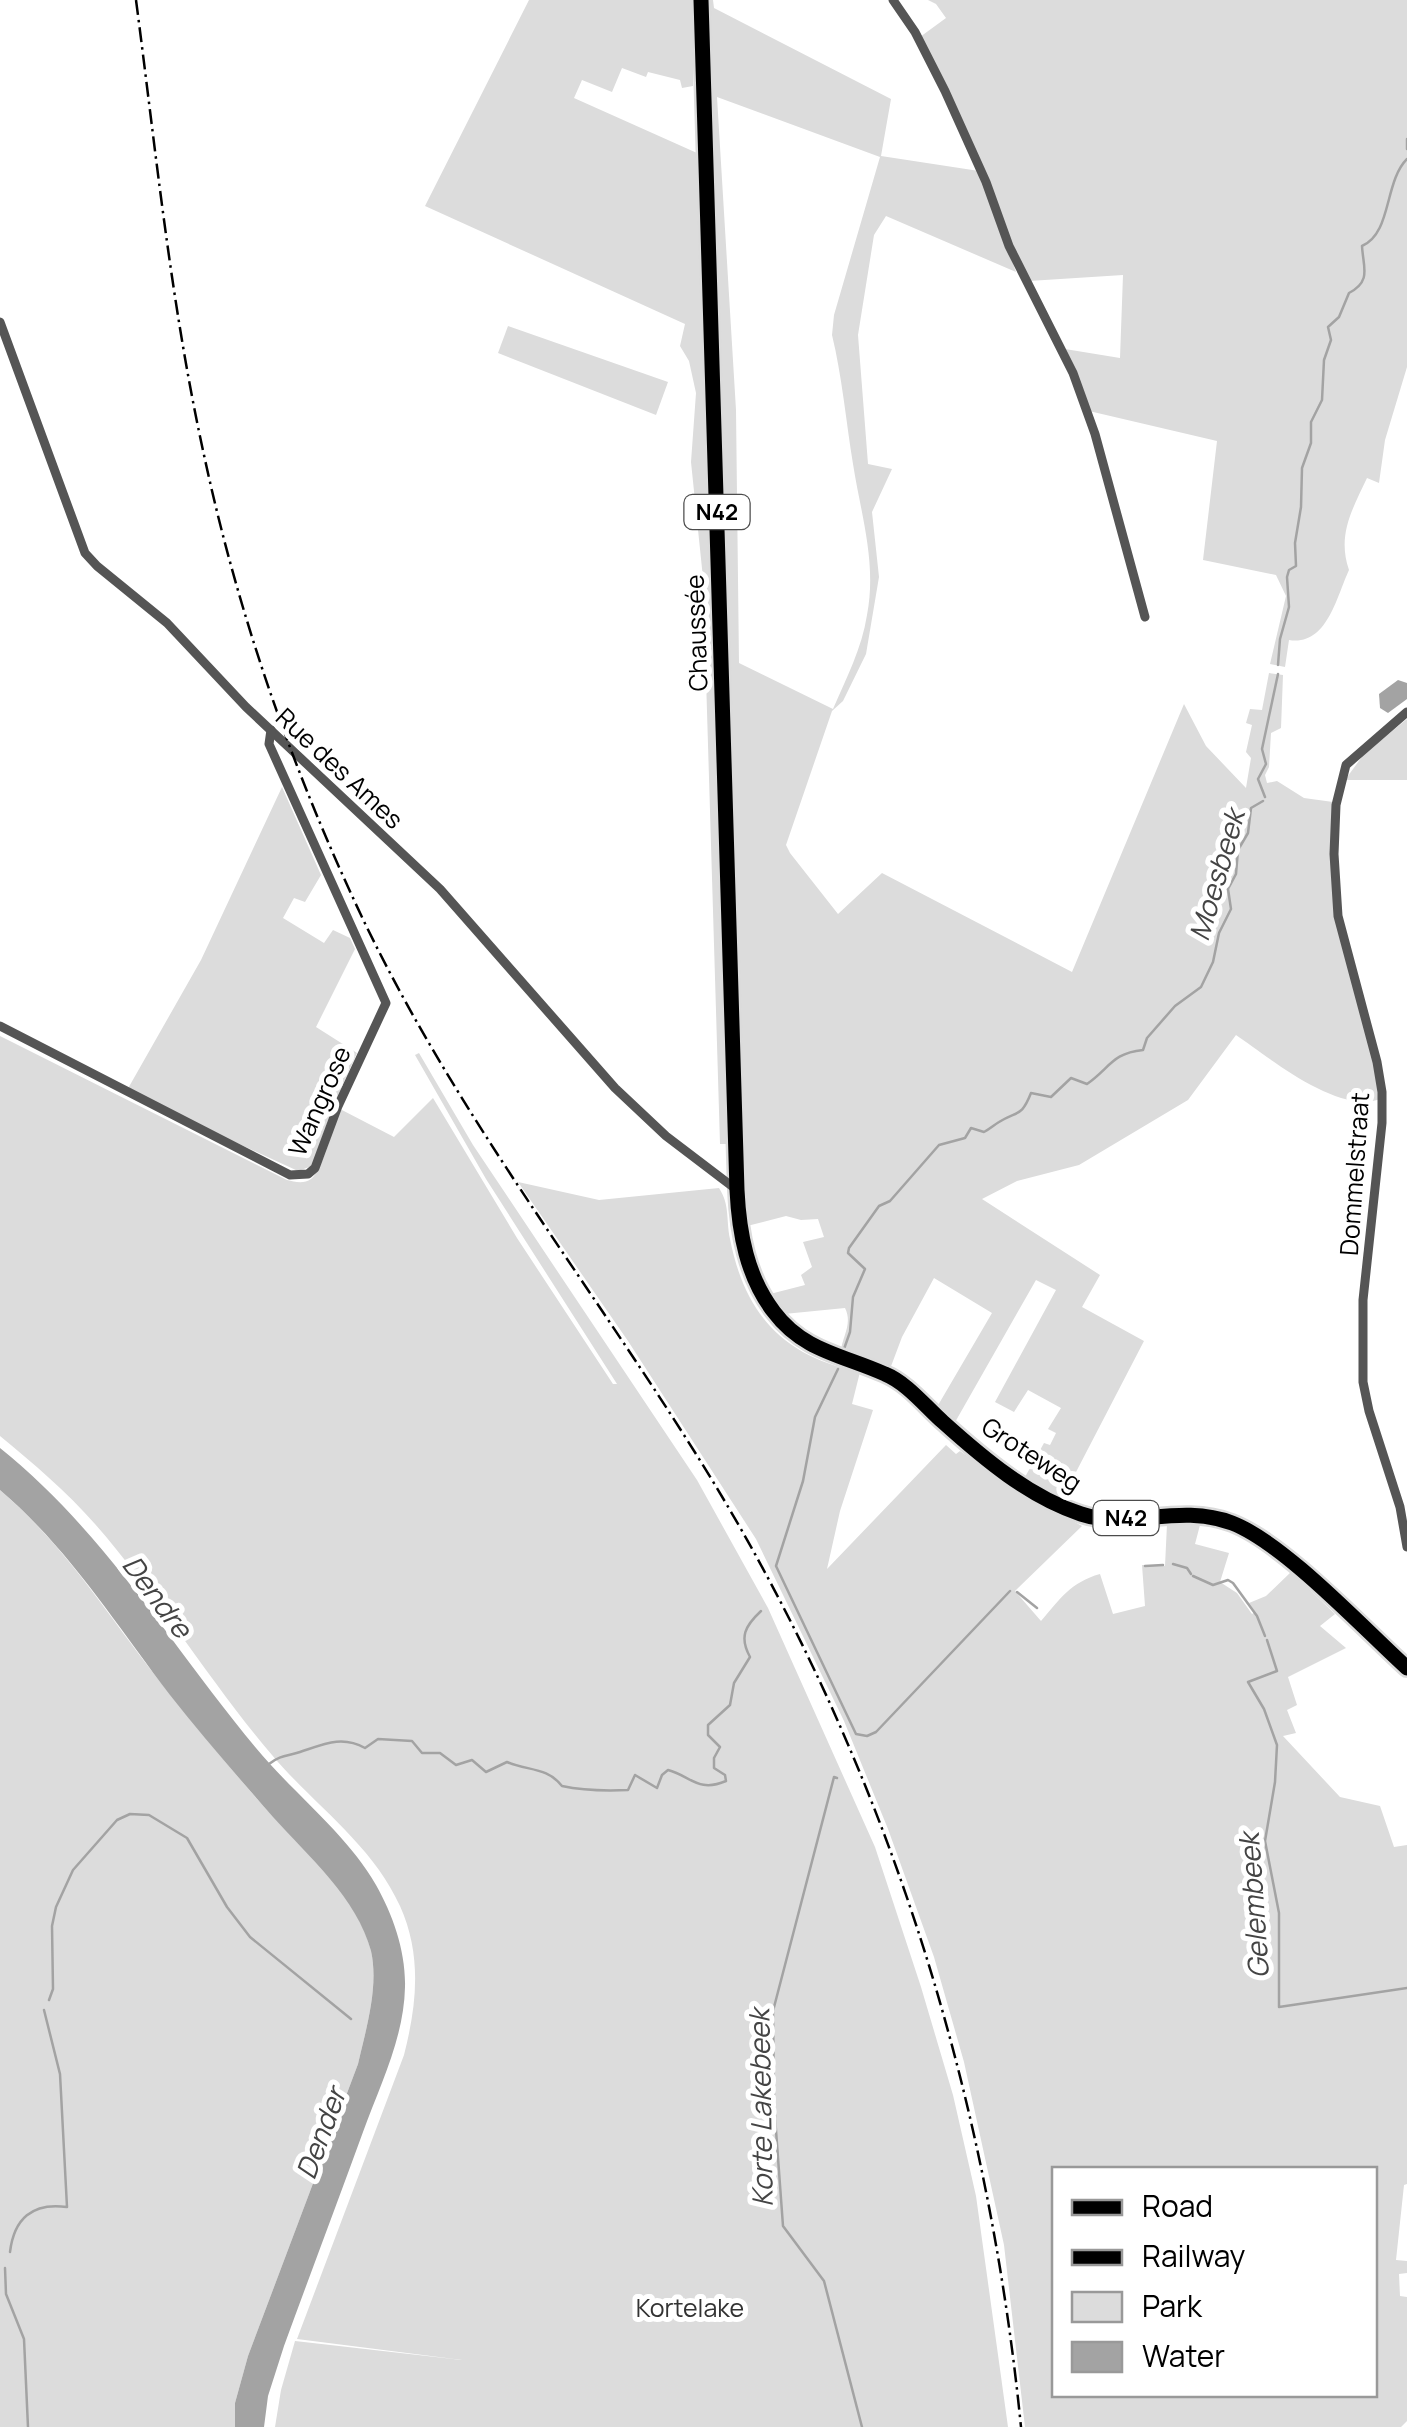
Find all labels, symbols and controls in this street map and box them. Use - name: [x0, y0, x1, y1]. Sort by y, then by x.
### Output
- road number: N42: [684, 495, 750, 529]
- street label: Chaussée: [676, 574, 716, 692]
- street label: Rue des Ames: [269, 700, 411, 836]
- water label: Moesbeek: [1179, 801, 1254, 945]
- street label: Wangrose: [279, 1040, 359, 1162]
- street label: Dommelstraat: [1331, 1091, 1377, 1257]
- street label: Groteweg: [975, 1409, 1089, 1499]
- road number: N42: [1094, 1501, 1158, 1535]
- water label: Dendre: [115, 1547, 202, 1646]
- water label: Gelembeek: [1229, 1828, 1277, 1980]
- water label: Korte Lakebeek: [739, 2005, 781, 2207]
- water label: Dender: [286, 2079, 355, 2184]
- legend: [1052, 2167, 1377, 2397]
- text: Road: [1142, 2185, 1213, 2226]
- text: Railway: [1142, 2235, 1245, 2276]
- text: Park: [1142, 2285, 1203, 2326]
- park label: Kortelake: [636, 2290, 744, 2325]
- text: Water: [1142, 2335, 1225, 2376]

